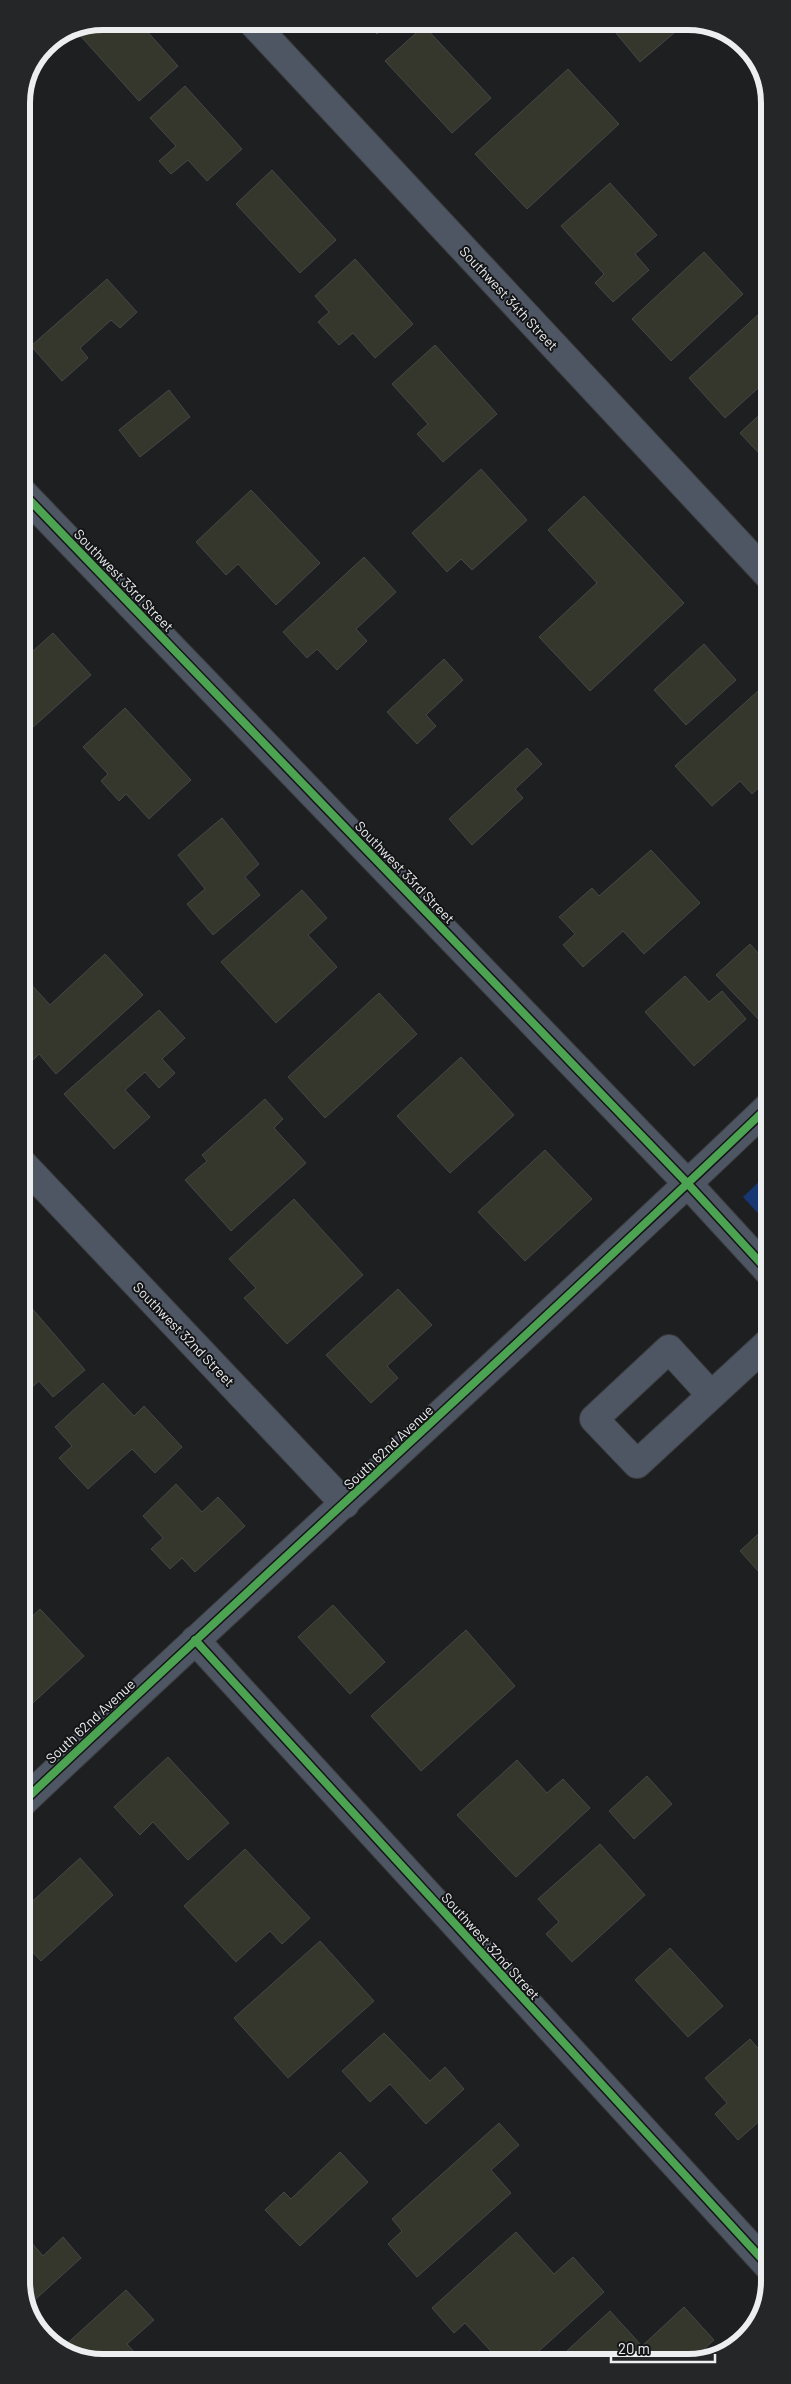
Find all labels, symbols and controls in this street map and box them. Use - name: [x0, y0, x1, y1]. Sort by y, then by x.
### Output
- street label: Southwest 34th Street: [456, 242, 562, 354]
- street label: Southwest 33rd Street: [71, 525, 177, 635]
- street label: Southwest 33rd Street: [352, 817, 458, 927]
- street label: Southwest 32nd Street: [130, 1278, 238, 1390]
- street label: South 62nd Avenue: [340, 1401, 436, 1493]
- street label: South 62nd Avenue: [42, 1675, 138, 1767]
- street label: Southwest 32nd Street: [438, 1889, 544, 2003]
- scale bar: [611, 2332, 715, 2364]
- text: 20 m: [618, 2339, 650, 2357]

